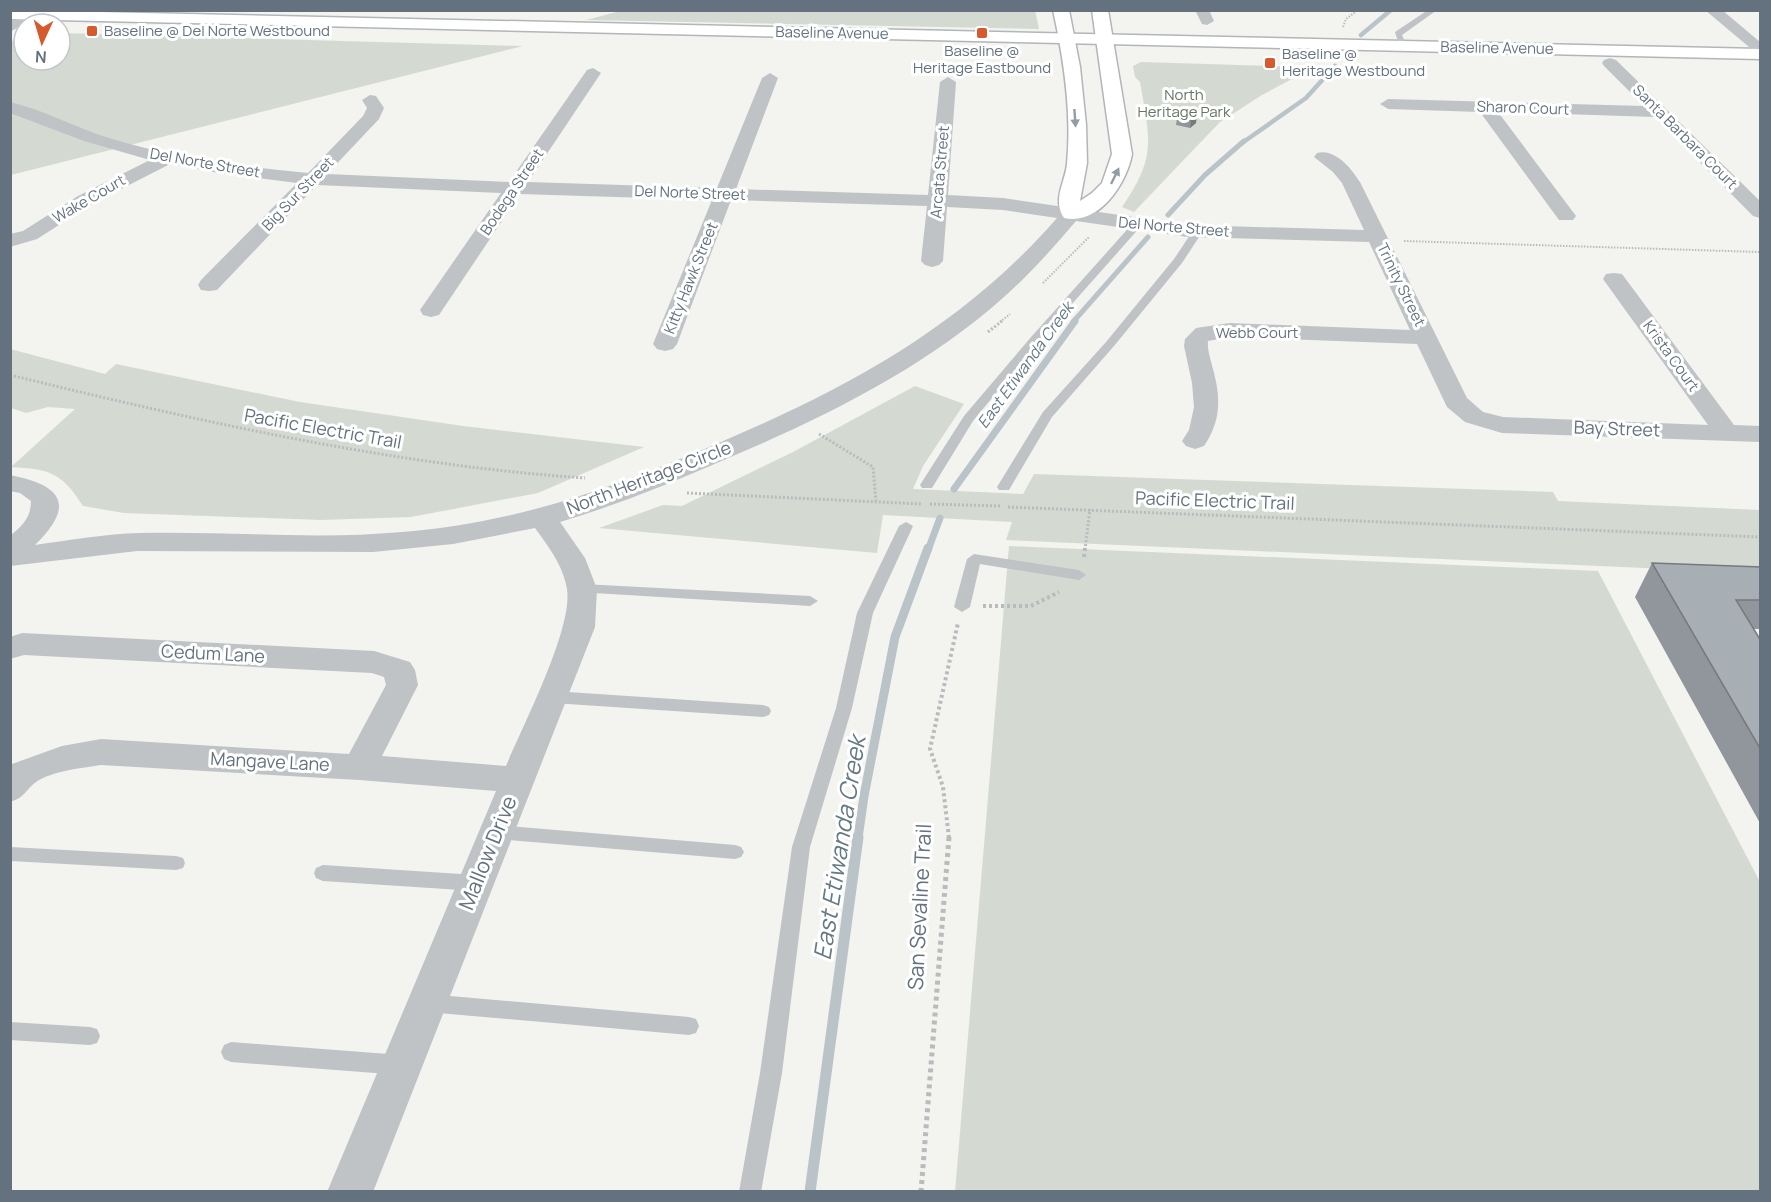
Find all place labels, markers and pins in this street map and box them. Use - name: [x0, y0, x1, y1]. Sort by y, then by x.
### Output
- place label: Baseline @ Del Norte Westbound: [104, 20, 330, 41]
- marker: Baseline @ Del Norte Westbound: [85, 24, 99, 38]
- marker: Baseline @ Heritage Eastbound: [975, 26, 989, 40]
- place label: Baseline @ Heritage Eastbound: [913, 40, 1051, 78]
- place label: Baseline @ Heritage Westbound: [1282, 43, 1425, 81]
- marker: Baseline @ Heritage Westbound: [1263, 56, 1277, 70]

